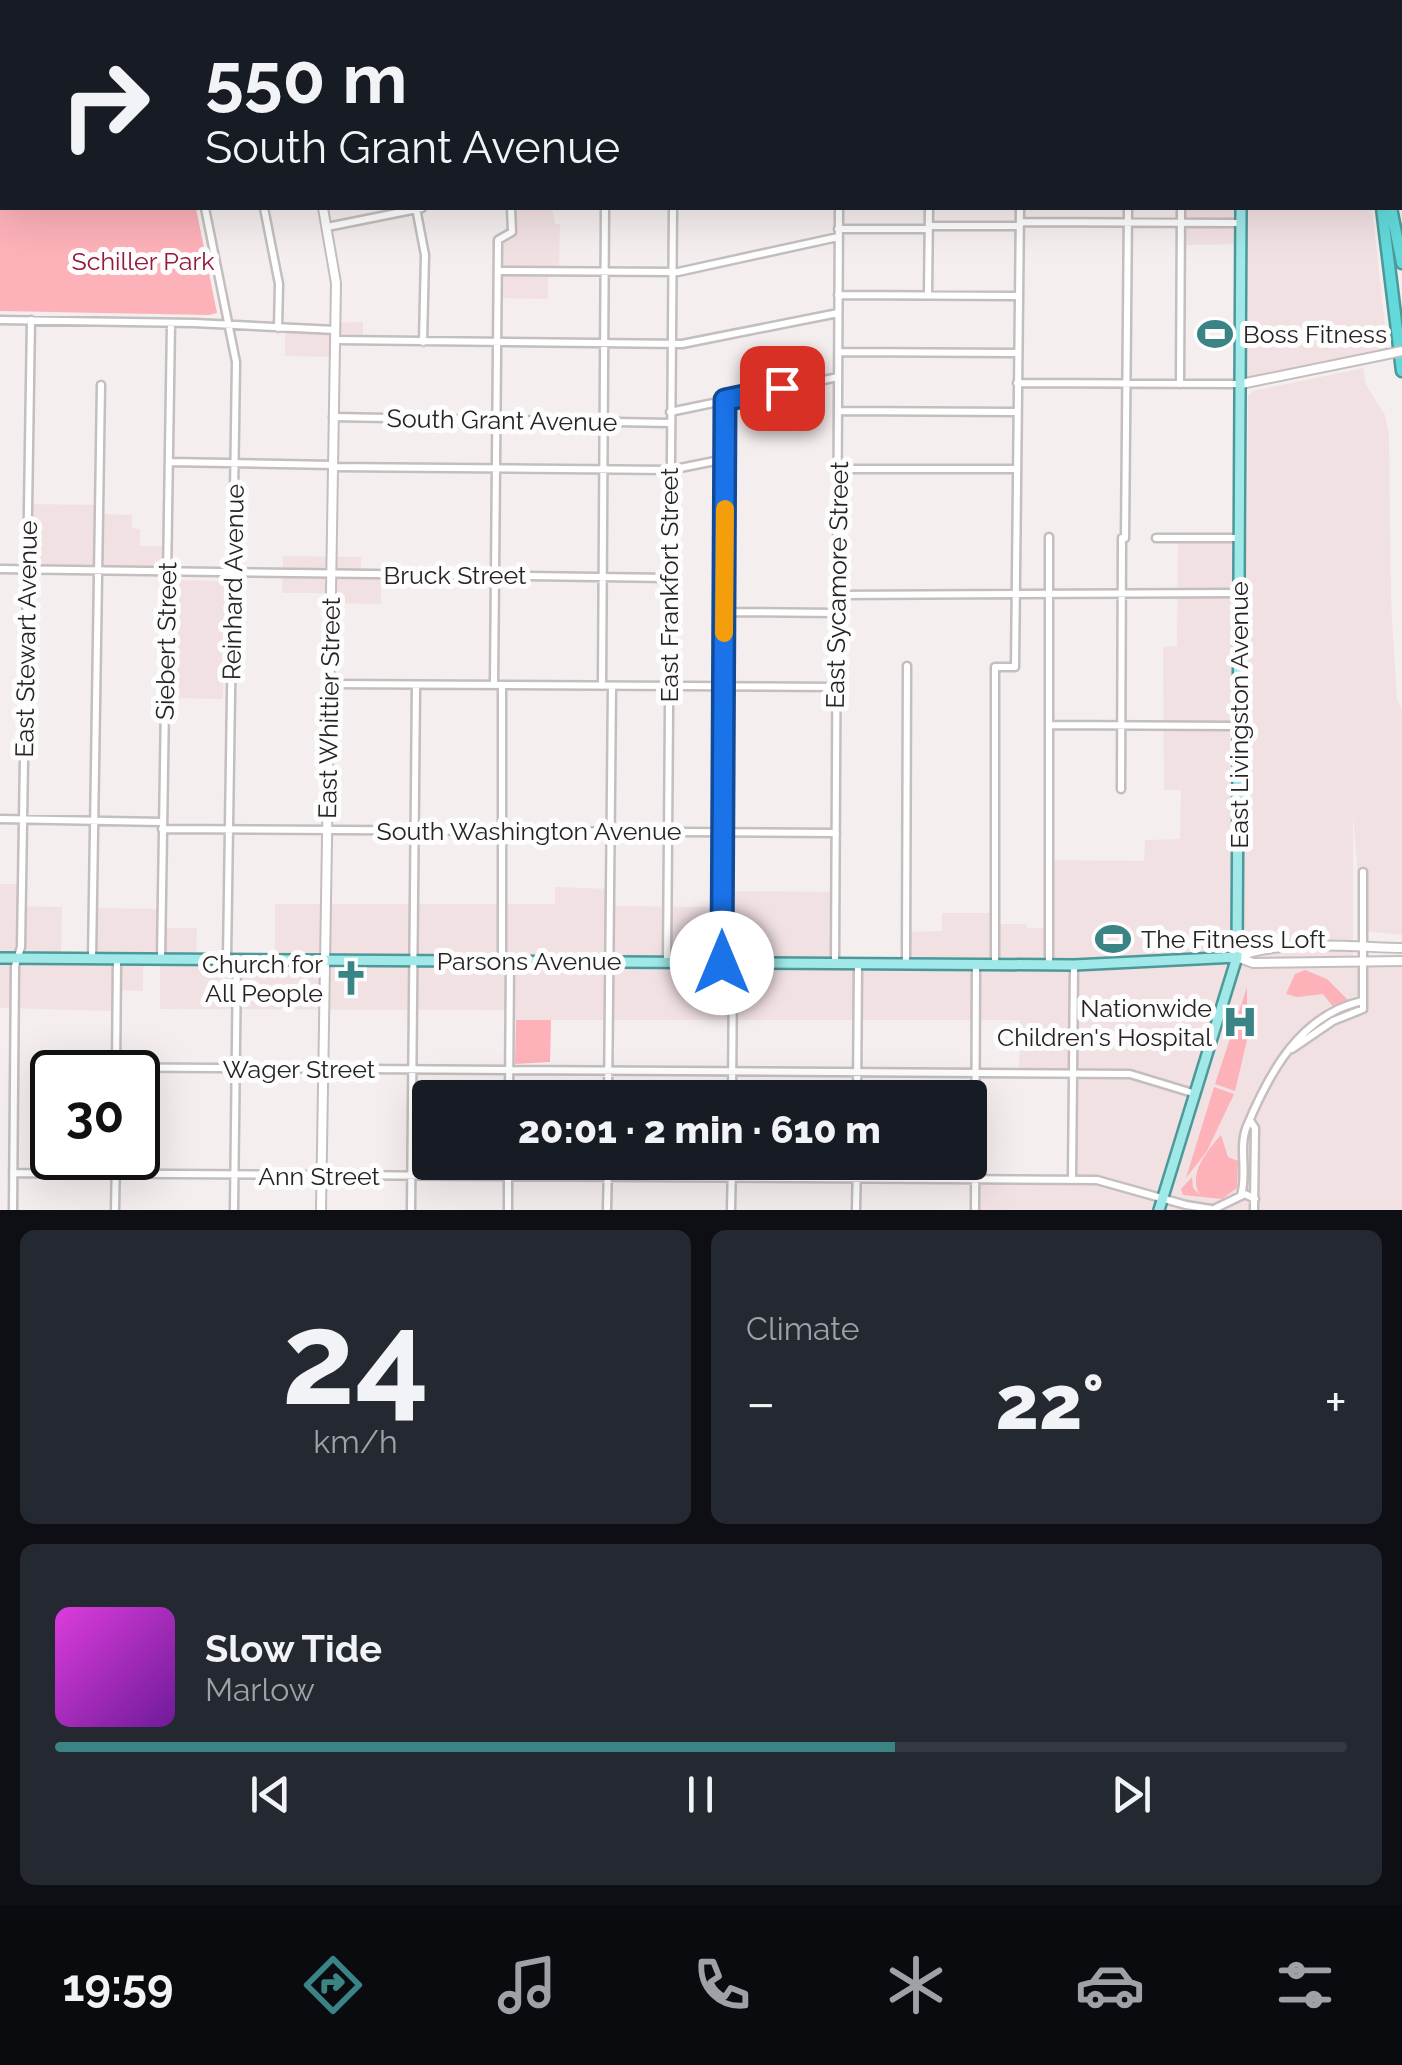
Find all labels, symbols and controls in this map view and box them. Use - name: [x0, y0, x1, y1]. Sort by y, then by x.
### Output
- text: 550 m: [205, 37, 408, 119]
- icon: right: [40, 40, 170, 170]
- text: South Grant Avenue: [205, 121, 620, 174]
- park label: Schiller Park: [72, 246, 215, 276]
- sports icon: Boss Fitness: [1196, 315, 1234, 353]
- place label: Boss Fitness: [1243, 319, 1387, 349]
- pin: [740, 346, 825, 431]
- icon: arrive: [755, 361, 810, 416]
- street label: South Grant Avenue: [386, 403, 618, 437]
- street label: East Sycamore Street: [820, 460, 854, 709]
- street label: East Frankfort Street: [654, 467, 684, 703]
- street label: Reinhard Avenue: [216, 484, 250, 680]
- street label: East Stewart Avenue: [9, 520, 43, 758]
- street label: Bruck Street: [384, 560, 527, 590]
- street label: Siebert Street: [150, 561, 182, 720]
- street label: East Livingston Avenue: [1224, 581, 1254, 849]
- street label: East Whittier Street: [312, 596, 346, 819]
- street label: South Washington Avenue: [377, 816, 681, 846]
- position arrow: [670, 911, 774, 1015]
- sports icon: The Fitness Loft: [1094, 920, 1132, 958]
- place label: The Fitness Loft: [1141, 924, 1326, 954]
- street label: Parsons Avenue: [437, 946, 621, 976]
- place label: Church for All People: [202, 949, 323, 1008]
- church icon: Church for All People: [332, 959, 370, 997]
- place label: Nationwide Children's Hospital: [997, 993, 1212, 1052]
- hospital icon: Nationwide Children's Hospital: [1221, 1003, 1259, 1041]
- speed limit sign: 30: [30, 1050, 160, 1180]
- street label: Wager Street: [223, 1054, 376, 1084]
- text: 20:01 · 2 min · 610 m: [518, 1107, 881, 1152]
- street label: Ann Street: [258, 1161, 380, 1191]
- text: 24: [282, 1282, 429, 1434]
- text: Climate: [746, 1310, 860, 1347]
- text: 22°: [996, 1358, 1104, 1447]
- text: −: [746, 1370, 776, 1435]
- text: +: [1324, 1370, 1347, 1435]
- text: km/h: [313, 1423, 398, 1460]
- text: Slow Tide: [205, 1626, 382, 1671]
- text: Marlow: [205, 1671, 315, 1708]
- icon: previous: [243, 1767, 298, 1822]
- icon: pause: [673, 1767, 728, 1822]
- icon: next: [1104, 1767, 1159, 1822]
- icon: directions: [298, 1950, 368, 2020]
- icon: music: [492, 1950, 562, 2020]
- icon: phone: [687, 1950, 757, 2020]
- icon: climate: [881, 1950, 951, 2020]
- icon: car: [1075, 1950, 1145, 2020]
- icon: filters: [1270, 1950, 1340, 2020]
- text: 19:59: [62, 1959, 173, 2012]

